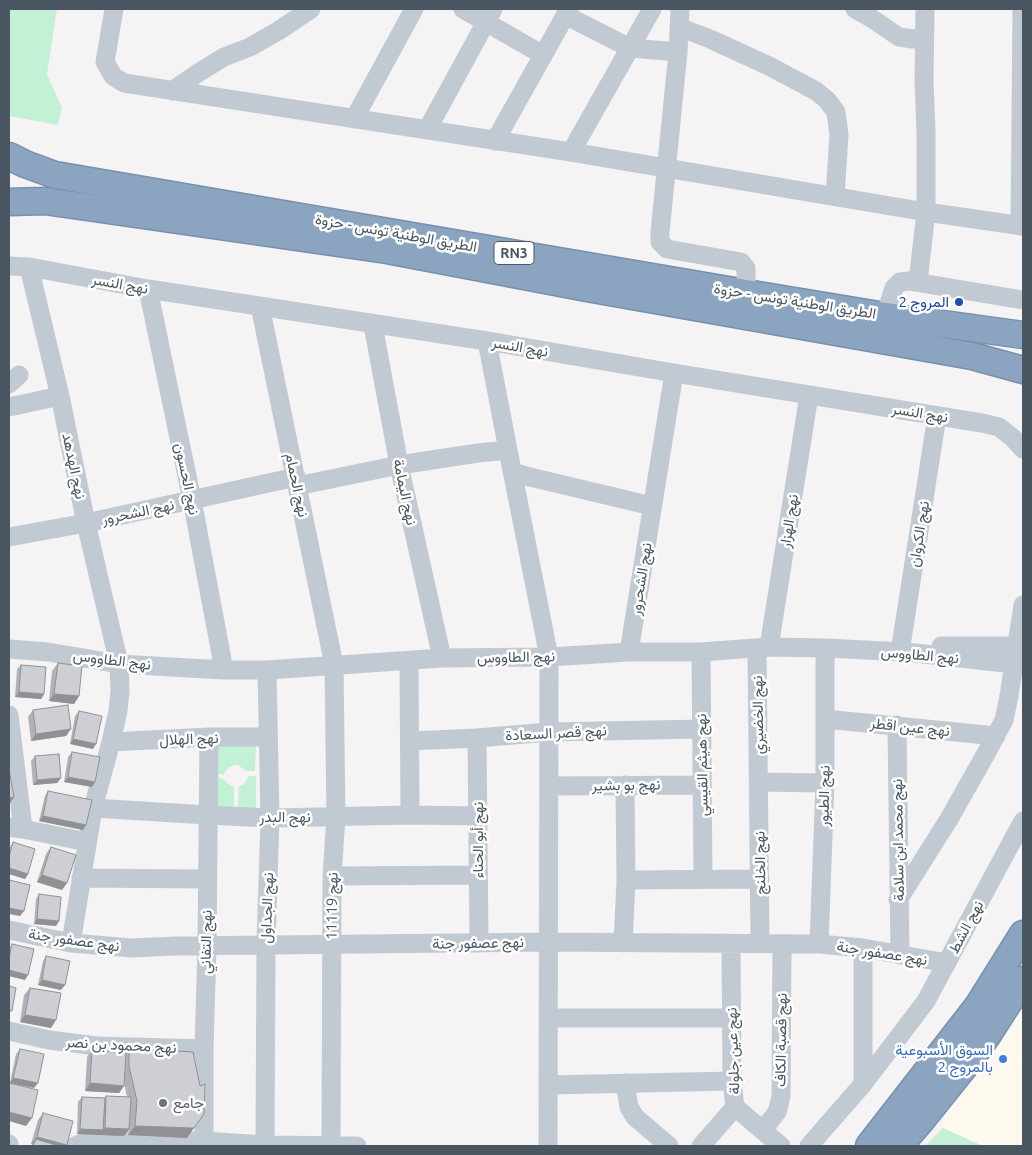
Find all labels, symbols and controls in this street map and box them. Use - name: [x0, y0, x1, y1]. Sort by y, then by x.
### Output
- street label: الطريق الوطنية تونس - حزوة: [314, 210, 478, 256]
- road number: RN3: [494, 242, 534, 264]
- street label: نهج النسر: [90, 270, 150, 298]
- street label: الطريق الوطنية تونس - حزوة: [713, 279, 877, 323]
- place label: المروج 2: [898, 293, 949, 311]
- marker: المروج 2: [953, 296, 965, 308]
- street label: نهج النسر: [490, 333, 550, 361]
- street label: نهج النسر: [891, 400, 949, 426]
- street label: نهج الهدهد: [58, 431, 90, 501]
- street label: نهج الحسون: [171, 441, 203, 517]
- street label: نهج الحمام: [281, 451, 313, 519]
- street label: نهج اليمامة: [389, 457, 421, 527]
- street label: نهج الهزار: [776, 493, 802, 549]
- street label: نهج الشحرور: [100, 496, 176, 528]
- street label: نهج الكروان: [905, 500, 933, 568]
- street label: نهج الشحرور: [626, 541, 656, 617]
- street label: نهج الطاووس: [880, 643, 960, 667]
- street label: نهج الطاووس: [72, 646, 152, 674]
- street label: نهج الطاووس: [477, 647, 555, 667]
- street label: نهج الخضيري: [748, 675, 768, 755]
- street label: نهج هيثم القيسي: [692, 713, 712, 817]
- street label: نهج عين اقطر: [869, 714, 951, 740]
- street label: نهج قصر السعادة: [505, 721, 607, 745]
- street label: نهج الهلال: [159, 729, 219, 749]
- street label: نهج الطيور: [814, 765, 834, 827]
- street label: نهج بو بشير: [591, 775, 661, 795]
- street label: نهج محمد ابن سلامة: [888, 779, 908, 901]
- street label: نهج أبو الحناء: [469, 802, 487, 878]
- street label: نهج البدر: [259, 808, 311, 826]
- street label: نهج الخلنج: [750, 831, 770, 895]
- street label: نهج الجداول: [257, 872, 277, 944]
- street label: نهج 11119: [322, 872, 342, 940]
- street label: نهج الشط: [945, 897, 987, 957]
- street label: نهج التفاني: [196, 910, 216, 974]
- street label: نهج عصفور جنة: [27, 925, 121, 955]
- street label: نهج عصفور جنة: [432, 933, 524, 953]
- street label: نهج عصفور جنة: [835, 937, 929, 969]
- street label: نهج قصبة الكاف: [771, 993, 791, 1087]
- street label: نهج عين جلولة: [722, 1007, 744, 1095]
- street label: نهج محمود بن نصر: [65, 1033, 177, 1057]
- place label: السوق الأسبوعية بالمروج 2: [895, 1041, 993, 1076]
- marker: السوق الأسبوعية بالمروج 2: [997, 1053, 1009, 1065]
- place label: جامع: [173, 1094, 204, 1112]
- marker: جامع: [157, 1097, 169, 1109]

